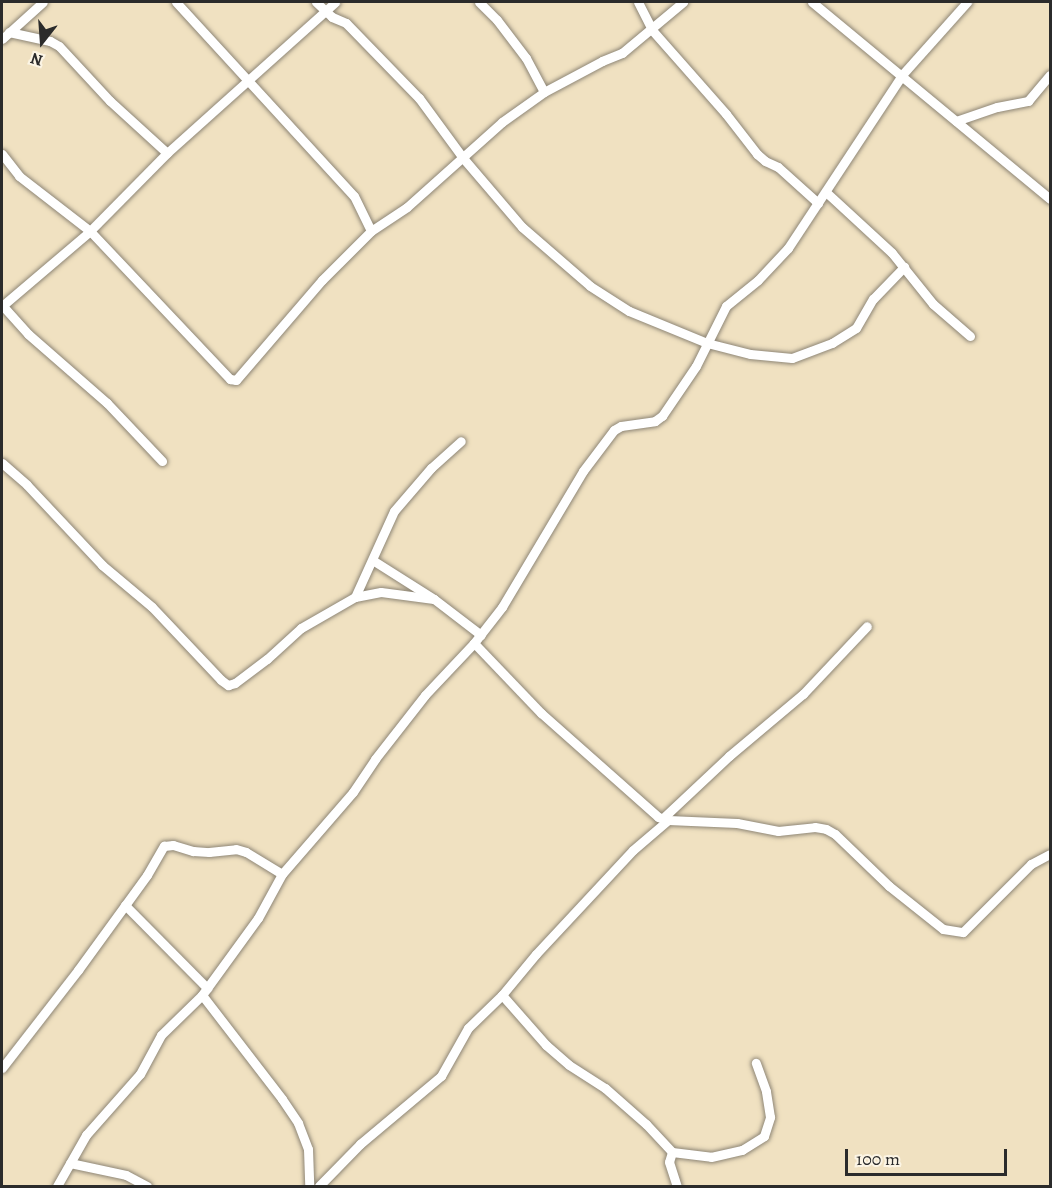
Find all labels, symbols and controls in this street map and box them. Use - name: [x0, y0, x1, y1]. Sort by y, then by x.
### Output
- north arrow: [12, 12, 72, 72]
- text: N: [28, 47, 46, 71]
- scale bar: [848, 1137, 1010, 1175]
- text: 100 m: [856, 1147, 900, 1171]

